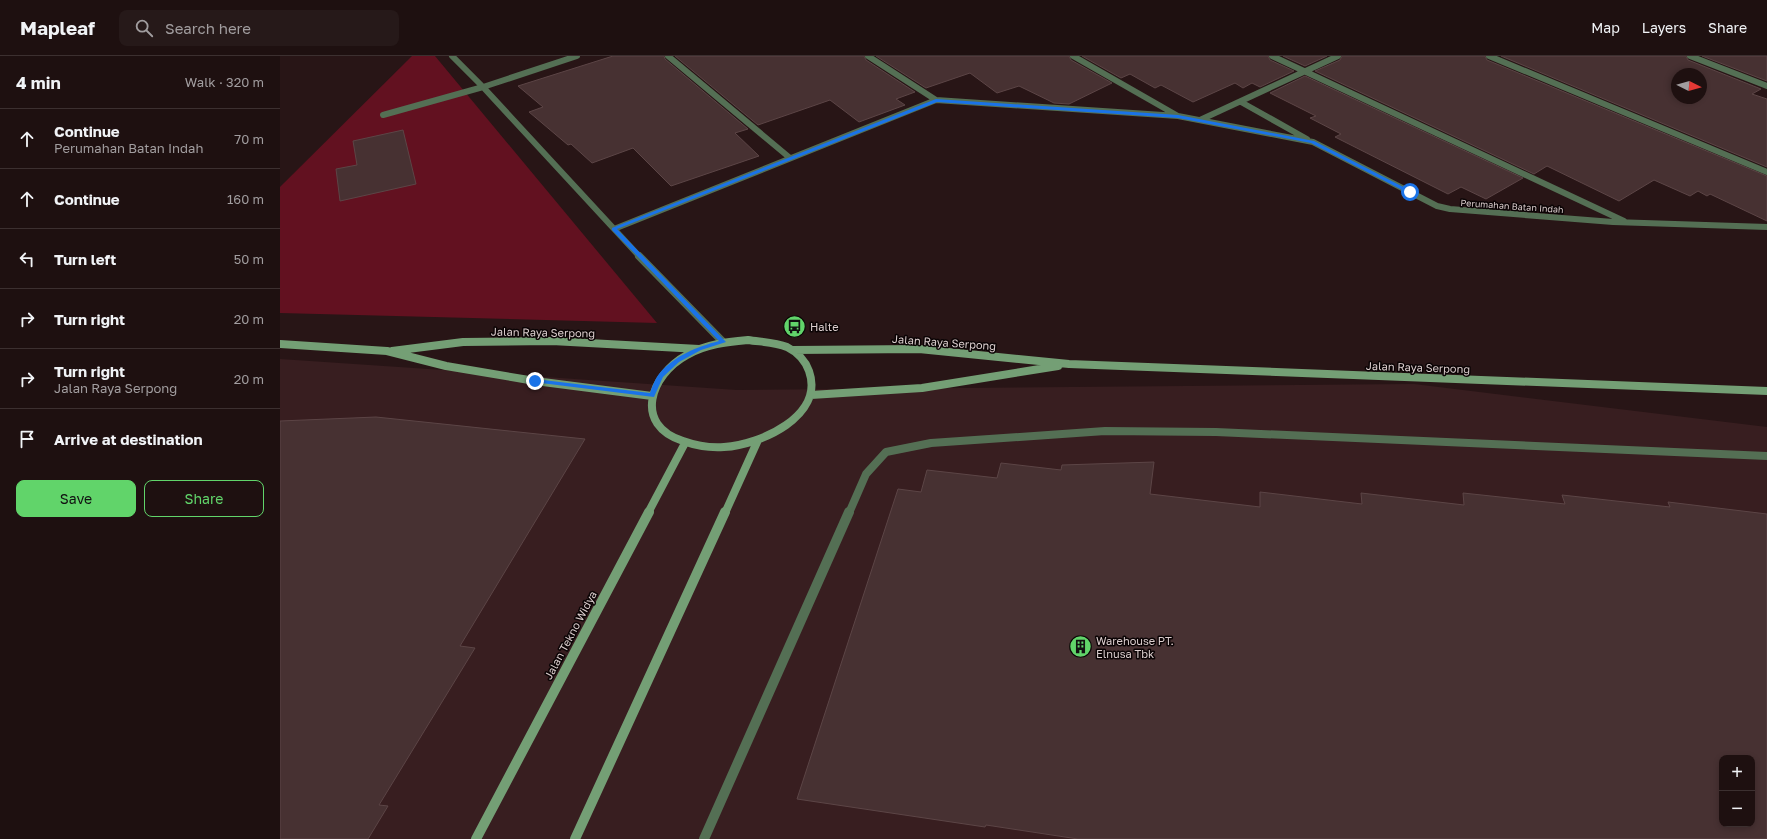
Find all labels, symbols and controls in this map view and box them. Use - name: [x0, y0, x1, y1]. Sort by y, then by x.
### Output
- search box: [119, 10, 399, 46]
- text: Mapleaf: [20, 16, 95, 39]
- icon: search: [133, 17, 155, 39]
- text: Search here: [165, 19, 251, 37]
- text: Map: [1591, 19, 1620, 36]
- text: Layers: [1642, 19, 1686, 36]
- text: Share: [1708, 19, 1747, 36]
- north arrow: [1671, 68, 1707, 104]
- text: 4 min: [16, 72, 61, 93]
- text: Walk · 320 m: [185, 74, 264, 90]
- text: Continue: [54, 122, 120, 140]
- icon: ahead: [16, 128, 38, 150]
- text: 70 m: [234, 131, 264, 147]
- text: Perumahan Batan Indah: [54, 140, 203, 156]
- route start: [1401, 183, 1419, 201]
- icon: ahead: [16, 188, 38, 210]
- text: Continue: [54, 190, 120, 208]
- text: 160 m: [227, 191, 264, 207]
- street label: Perumahan Batan Indah: [1460, 197, 1564, 215]
- icon: left: [16, 248, 38, 270]
- text: Turn left: [54, 250, 116, 268]
- text: 50 m: [234, 251, 264, 267]
- icon: right: [16, 308, 38, 330]
- text: Turn right: [54, 310, 125, 328]
- text: 20 m: [234, 311, 264, 327]
- bus stop icon: Halte: [782, 313, 808, 339]
- place label: Halte: [810, 320, 839, 333]
- street label: Jalan Raya Serpong: [491, 325, 595, 339]
- street label: Jalan Raya Serpong: [892, 332, 996, 352]
- street label: Jalan Raya Serpong: [1366, 359, 1470, 375]
- text: Turn right: [54, 362, 125, 380]
- icon: right: [16, 368, 38, 390]
- text: 20 m: [234, 371, 264, 387]
- route end: [526, 372, 544, 390]
- text: Jalan Raya Serpong: [54, 380, 177, 396]
- icon: arrive: [16, 428, 38, 450]
- text: Arrive at destination: [54, 430, 203, 448]
- button: Save: [16, 480, 136, 517]
- button: Share: [144, 480, 264, 517]
- street label: Jalan Tekno Widya: [541, 588, 599, 682]
- building icon: Warehouse PT. Elnusa Tbk: [1068, 633, 1094, 659]
- place label: Warehouse PT. Elnusa Tbk: [1096, 634, 1174, 660]
- map controls: [1719, 755, 1755, 827]
- button: +: [1719, 755, 1755, 791]
- button: −: [1719, 791, 1755, 827]

